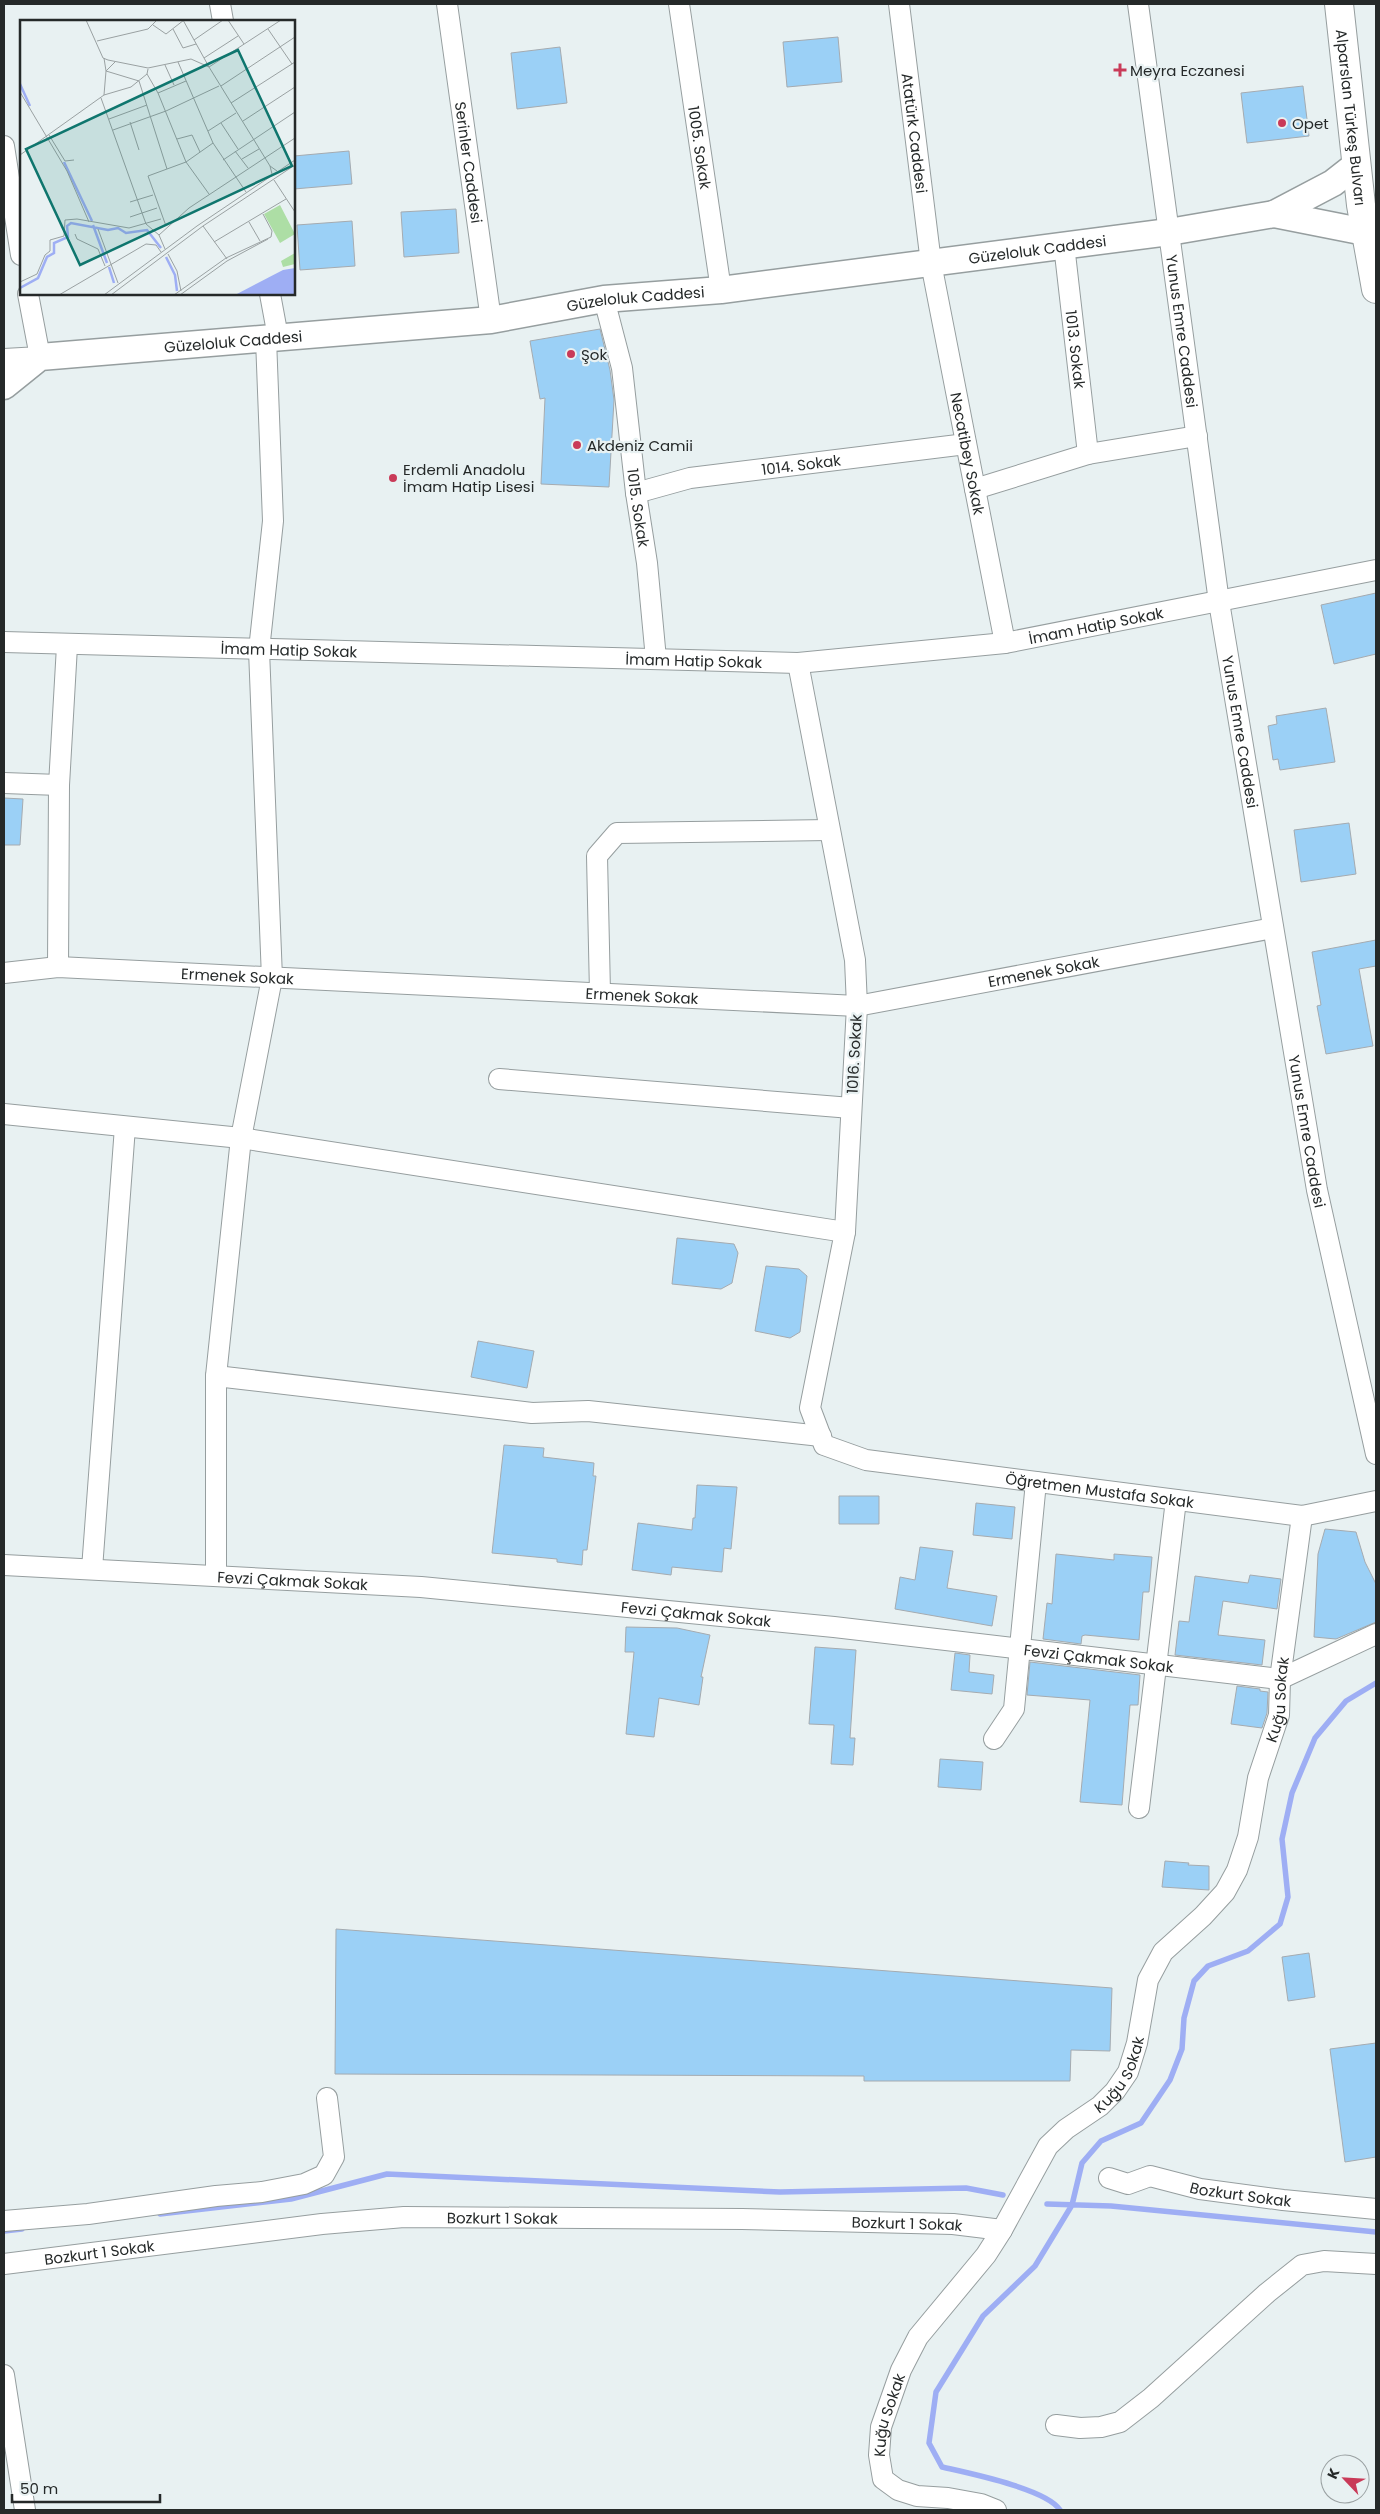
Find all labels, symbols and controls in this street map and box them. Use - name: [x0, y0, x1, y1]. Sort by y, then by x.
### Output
- inset map: [20, 20, 295, 295]
- street label: Alparslan Türkeş Bulvarı: [1331, 28, 1372, 207]
- place label: Meyra Eczanesi: [1130, 60, 1245, 81]
- marker: Meyra Eczanesi: [1114, 64, 1126, 76]
- street label: Atatürk Caddesi: [897, 72, 933, 194]
- street label: Serinler Caddesi: [450, 100, 488, 225]
- street label: 1005. Sokak: [684, 104, 717, 191]
- place label: Opet: [1292, 113, 1329, 134]
- marker: Opet: [1276, 117, 1288, 129]
- street label: Güzeloluk Caddesi: [967, 230, 1107, 268]
- street label: Yunus Emre Caddesi: [1162, 253, 1203, 409]
- street label: Güzeloluk Caddesi: [565, 281, 705, 316]
- street label: 1013. Sokak: [1061, 309, 1091, 390]
- street label: Güzeloluk Caddesi: [163, 325, 303, 357]
- place label: Şok: [581, 344, 607, 365]
- marker: Şok: [565, 348, 577, 360]
- street label: Necatibey Sokak: [946, 390, 990, 517]
- place label: Akdeniz Camii: [587, 435, 693, 456]
- marker: Akdeniz Camii: [571, 439, 583, 451]
- street label: 1014. Sokak: [760, 449, 842, 480]
- place label: Erdemli Anadolu İmam Hatip Lisesi: [403, 459, 534, 497]
- street label: 1015. Sokak: [623, 467, 655, 549]
- marker: Erdemli Anadolu İmam Hatip Lisesi: [387, 472, 399, 484]
- street label: İmam Hatip Sokak: [1027, 602, 1165, 649]
- street label: İmam Hatip Sokak: [220, 637, 358, 662]
- street label: İmam Hatip Sokak: [625, 648, 763, 673]
- street label: Yunus Emre Caddesi: [1218, 654, 1264, 810]
- street label: Ermenek Sokak: [986, 950, 1101, 992]
- street label: Ermenek Sokak: [181, 963, 295, 989]
- street label: Ermenek Sokak: [585, 982, 699, 1009]
- street label: 1016. Sokak: [841, 1013, 867, 1094]
- street label: Yunus Emre Caddesi: [1284, 1053, 1331, 1210]
- street label: Öğretmen Mustafa Sokak: [1004, 1468, 1195, 1513]
- street label: Fevzi Çakmak Sokak: [217, 1566, 369, 1595]
- street label: Fevzi Çakmak Sokak: [620, 1596, 772, 1631]
- street label: Fevzi Çakmak Sokak: [1023, 1639, 1175, 1677]
- street label: Kuğu Sokak: [1260, 1655, 1293, 1745]
- street label: Kuğu Sokak: [1090, 2034, 1149, 2118]
- street label: Bozkurt Sokak: [1188, 2176, 1293, 2211]
- street label: Bozkurt 1 Sokak: [447, 2207, 558, 2228]
- street label: Bozkurt 1 Sokak: [851, 2211, 964, 2236]
- street label: Bozkurt 1 Sokak: [43, 2235, 156, 2269]
- street label: Kuğu Sokak: [868, 2370, 910, 2458]
- north arrow: [1320, 2454, 1370, 2504]
- text: K: [1322, 2465, 1344, 2482]
- scale bar: [12, 2472, 160, 2504]
- text: 50 m: [20, 2478, 58, 2499]

